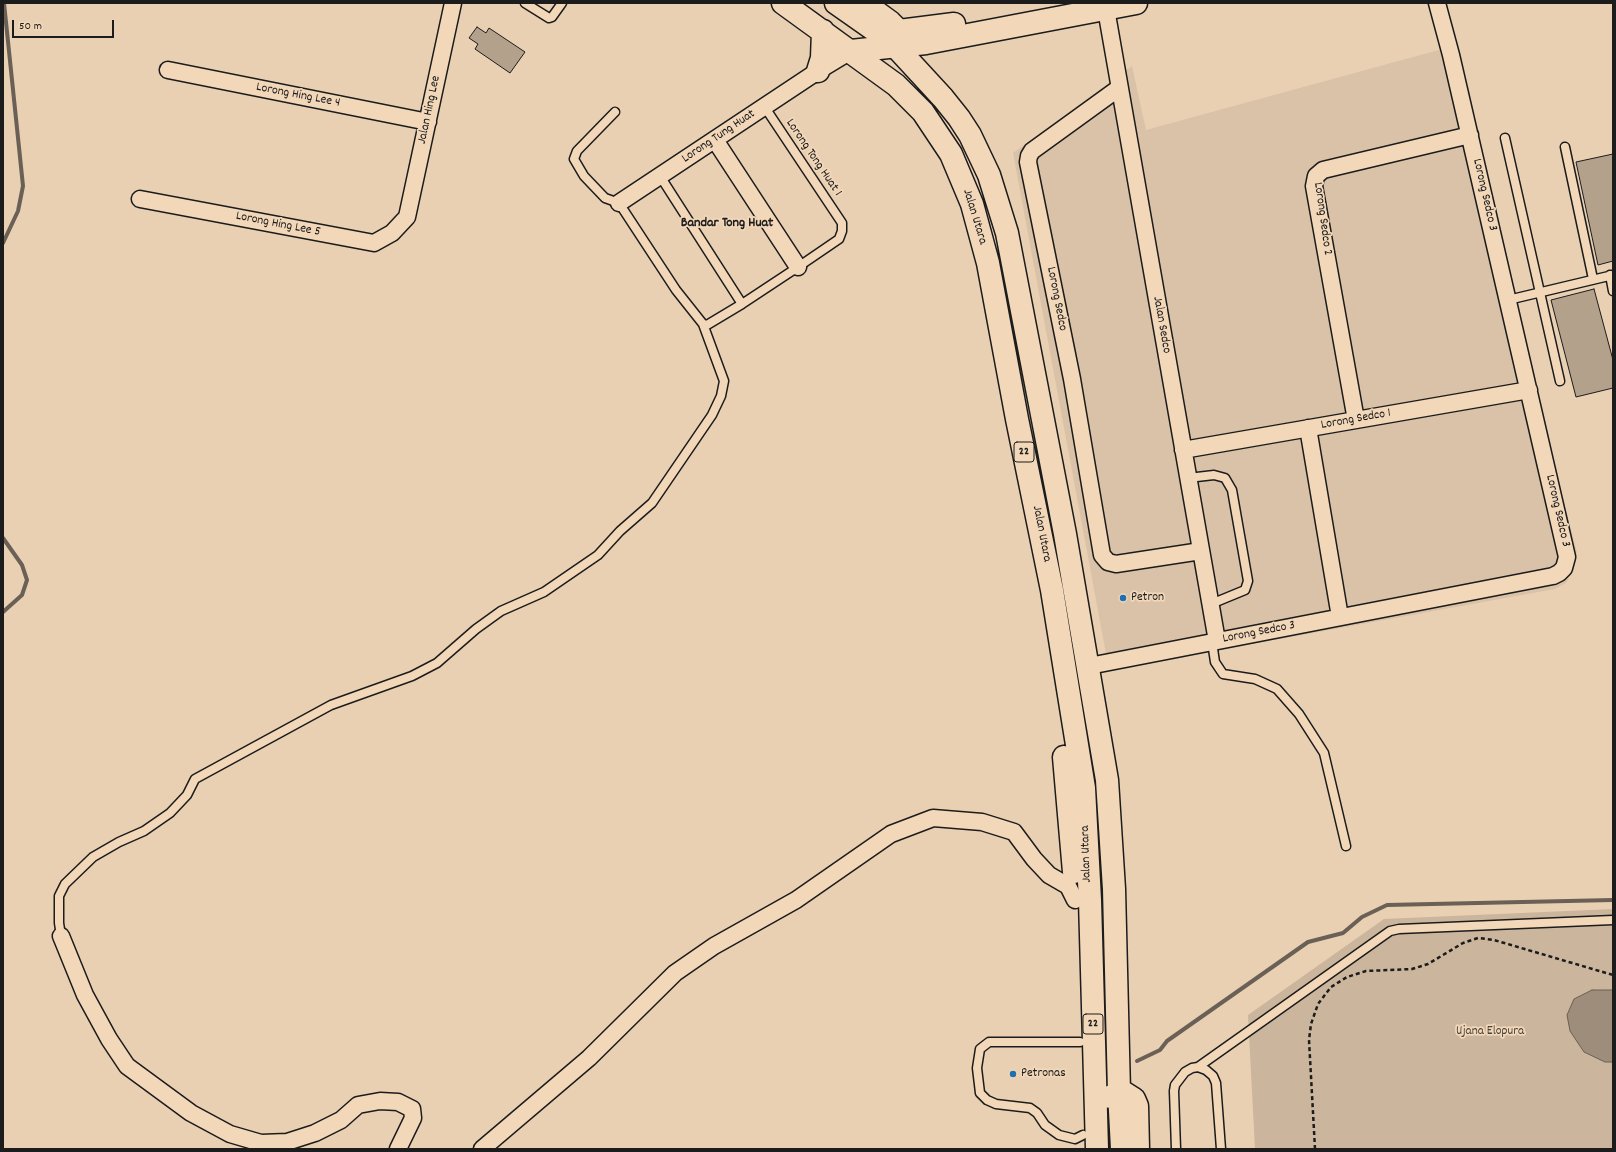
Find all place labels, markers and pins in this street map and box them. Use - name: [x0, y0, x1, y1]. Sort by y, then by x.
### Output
- place label: Petron: [1131, 590, 1164, 606]
- marker: Petron: [1118, 593, 1128, 603]
- place label: Petronas: [1021, 1066, 1066, 1082]
- marker: Petronas: [1008, 1069, 1018, 1079]

